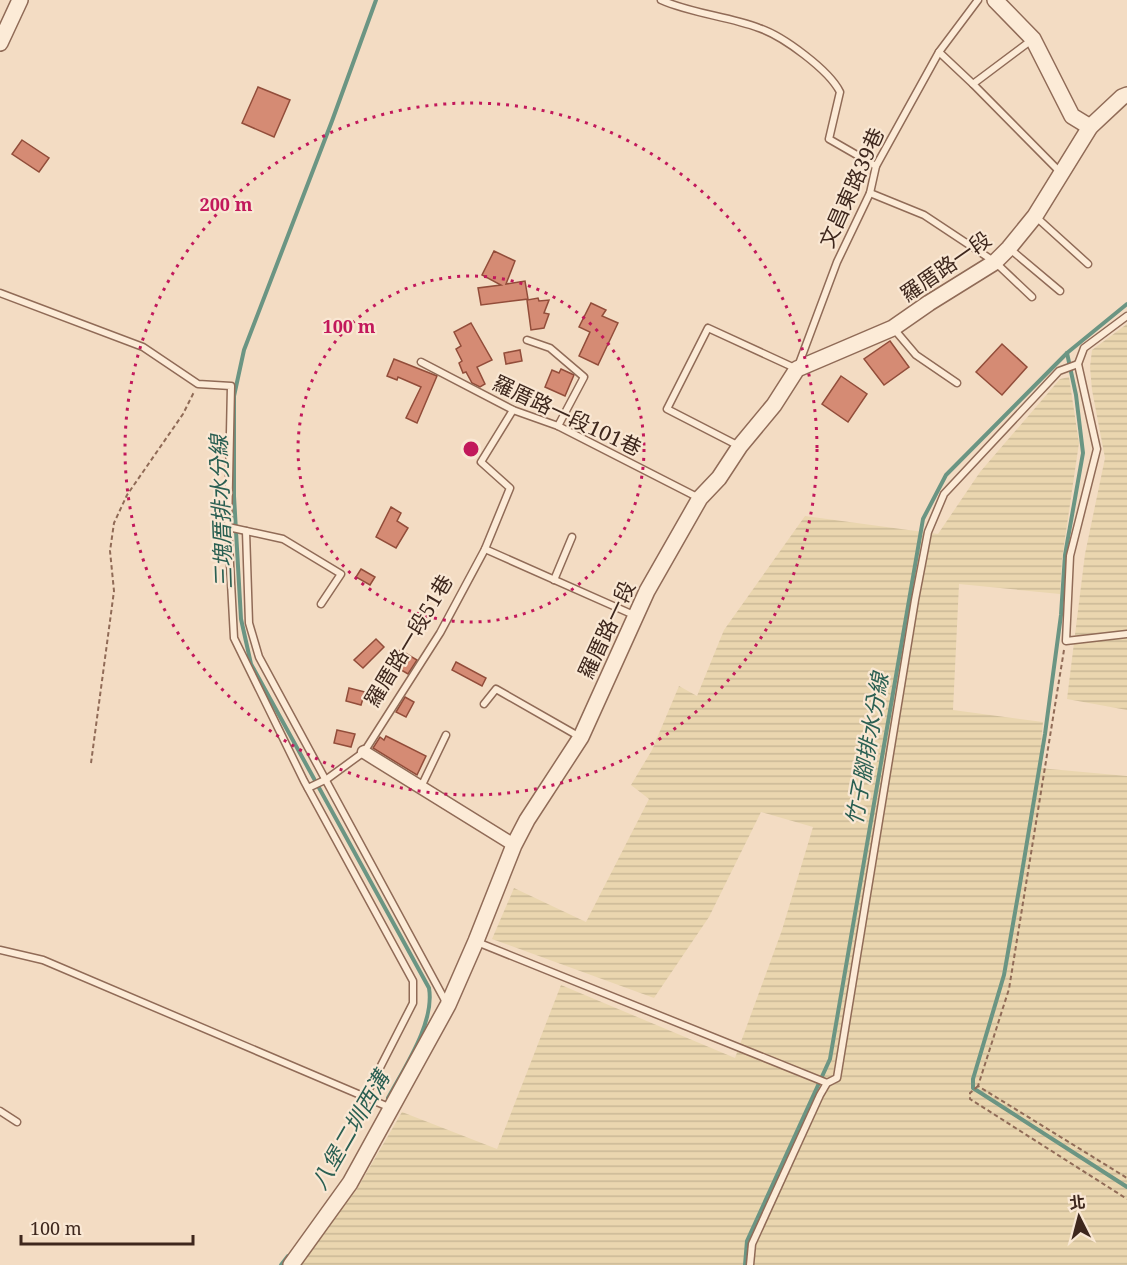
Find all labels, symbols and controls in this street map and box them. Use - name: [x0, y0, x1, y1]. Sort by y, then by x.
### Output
- street label: 文昌東路39巷: [812, 123, 890, 252]
- text: 200 m: [200, 192, 253, 216]
- street label: 羅厝路一段: [894, 225, 996, 308]
- text: 100 m: [323, 314, 376, 338]
- street label: 羅厝路一段101巷: [488, 368, 646, 462]
- water label: 三塊厝排水分線: [202, 432, 238, 590]
- centre of rings: [461, 439, 481, 459]
- street label: 羅厝路一段51巷: [358, 569, 459, 712]
- street label: 羅厝路一段: [571, 576, 641, 683]
- water label: 竹子腳排水分線: [838, 667, 895, 827]
- water label: 八堡二圳西溝: [303, 1062, 397, 1194]
- north arrow: [1049, 1187, 1109, 1247]
- text: 北: [1068, 1190, 1087, 1214]
- scale bar: [21, 1208, 194, 1246]
- text: 100 m: [30, 1216, 82, 1240]

